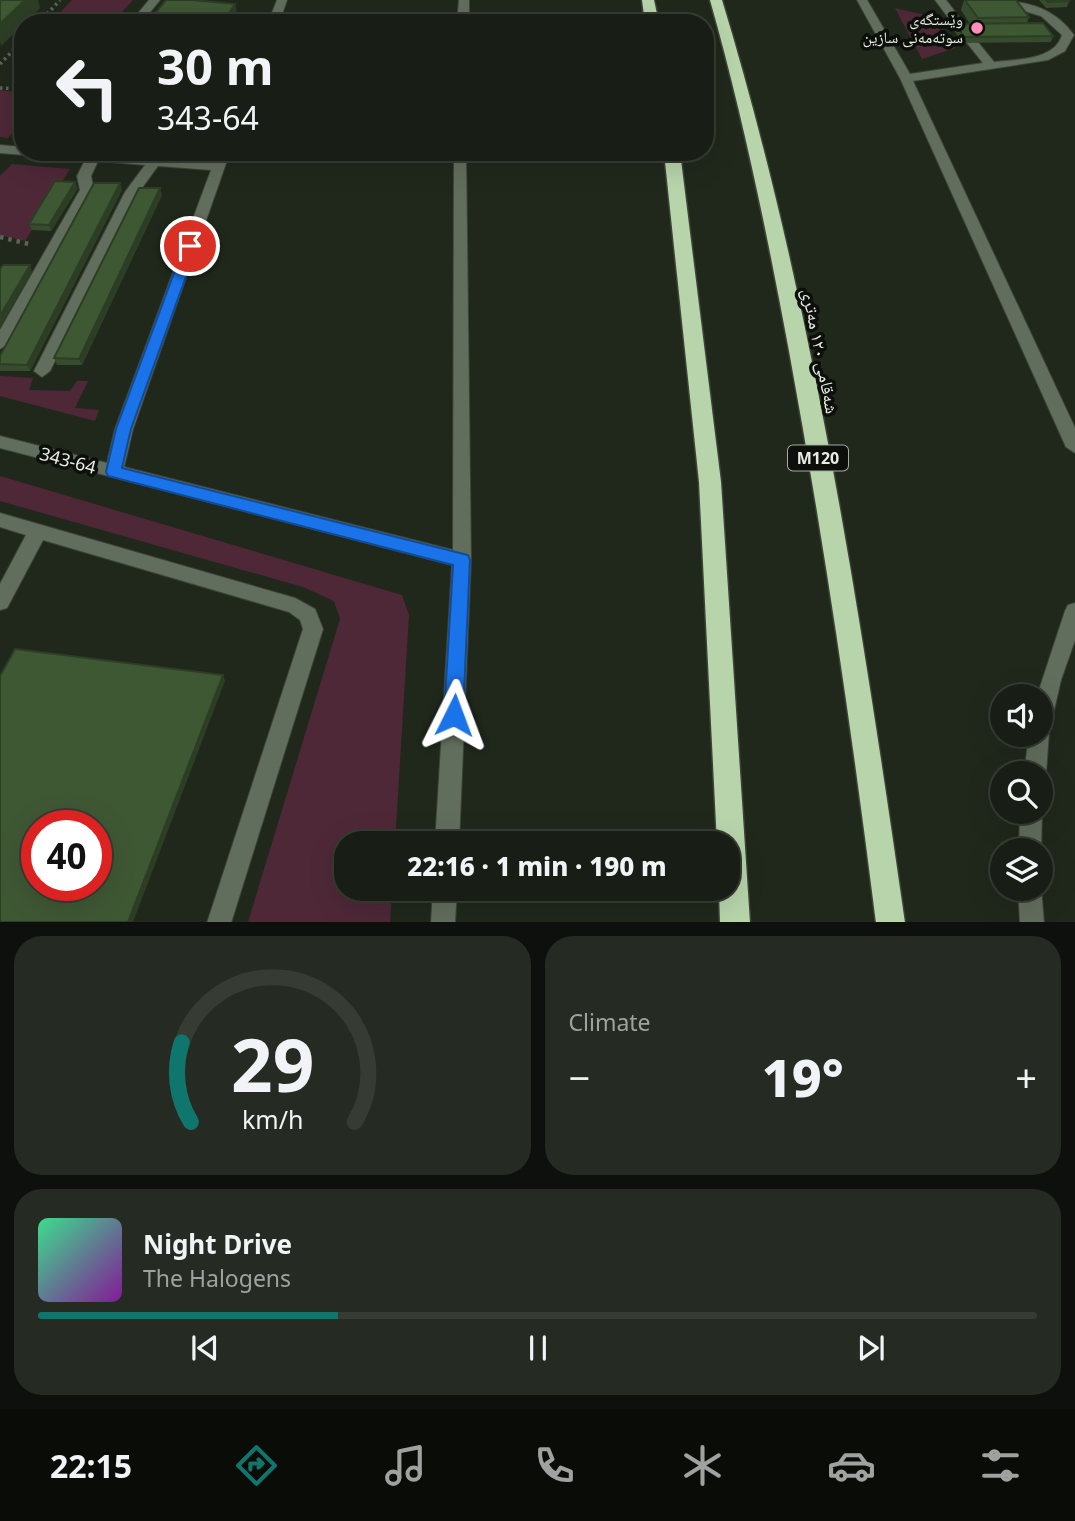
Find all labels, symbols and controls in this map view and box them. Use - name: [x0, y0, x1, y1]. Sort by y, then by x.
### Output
- place label: وێستگەی سوتەمەنی سازین: [863, 8, 963, 48]
- marker: وێستگەی سوتەمەنی سازین: [969, 20, 985, 36]
- text: 30 m: [157, 33, 274, 99]
- icon: left: [42, 42, 133, 133]
- text: 343-64: [157, 96, 259, 139]
- pin: [160, 216, 220, 276]
- icon: arrive: [171, 227, 209, 265]
- street label: شەقامی ١٢٠ مەتری: [797, 286, 845, 416]
- street label: 343-64: [37, 441, 99, 479]
- road number: M120: [788, 446, 848, 471]
- position arrow: [417, 678, 491, 752]
- map controls: [990, 684, 1053, 901]
- button: sound: [990, 684, 1053, 747]
- button: search: [990, 761, 1053, 824]
- speed limit sign: 40: [21, 810, 112, 901]
- button: layers: [990, 838, 1053, 901]
- text: 22:16 · 1 min · 190 m: [407, 848, 667, 884]
- text: Climate: [569, 1006, 651, 1038]
- text: 29: [231, 1014, 314, 1113]
- text: 19°: [762, 1041, 844, 1112]
- text: −: [569, 1051, 590, 1103]
- text: +: [1015, 1051, 1037, 1103]
- text: km/h: [241, 1101, 303, 1135]
- text: Night Drive: [143, 1226, 292, 1262]
- text: The Halogens: [143, 1262, 291, 1294]
- icon: previous: [186, 1329, 224, 1367]
- icon: pause: [519, 1329, 557, 1367]
- icon: next: [852, 1329, 890, 1367]
- icon: directions: [232, 1441, 281, 1490]
- icon: music: [381, 1441, 430, 1490]
- icon: phone: [530, 1441, 579, 1490]
- icon: climate: [678, 1441, 727, 1490]
- icon: car: [827, 1441, 876, 1490]
- icon: filters: [976, 1441, 1025, 1490]
- text: 22:15: [50, 1444, 132, 1487]

